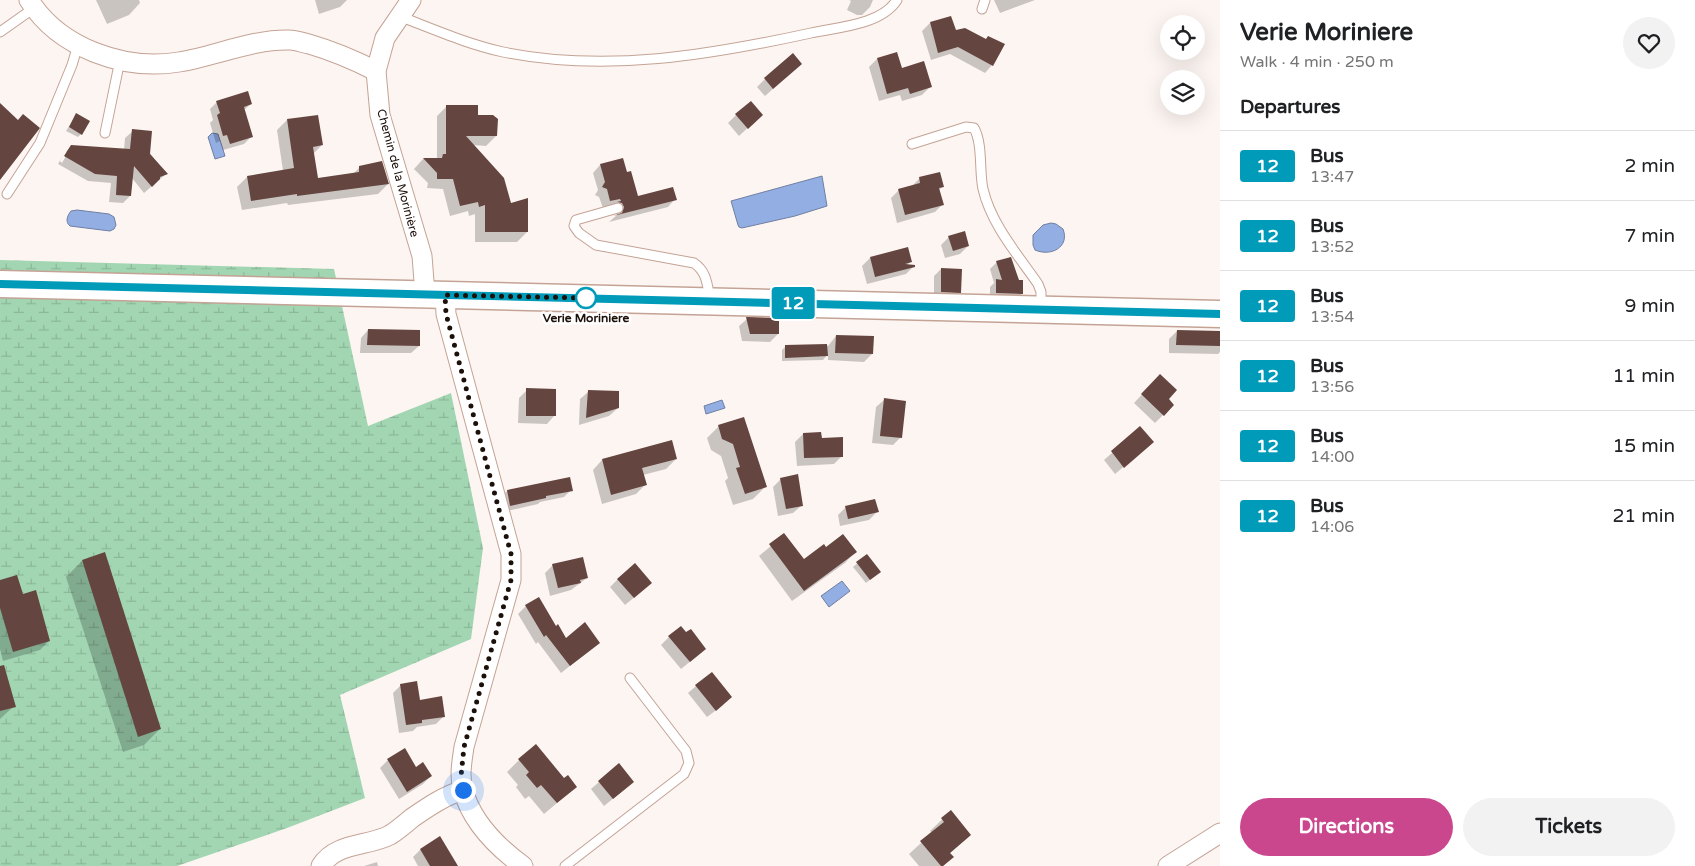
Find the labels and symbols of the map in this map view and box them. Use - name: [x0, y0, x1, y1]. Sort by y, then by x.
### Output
- street label: Chemin de la Morinière: [374, 108, 422, 239]
- marker: Verie Moriniere: [575, 287, 597, 309]
- line badge: 12: [770, 287, 816, 319]
- place label: Verie Moriniere: [543, 311, 629, 325]
- your location: [451, 778, 476, 803]

